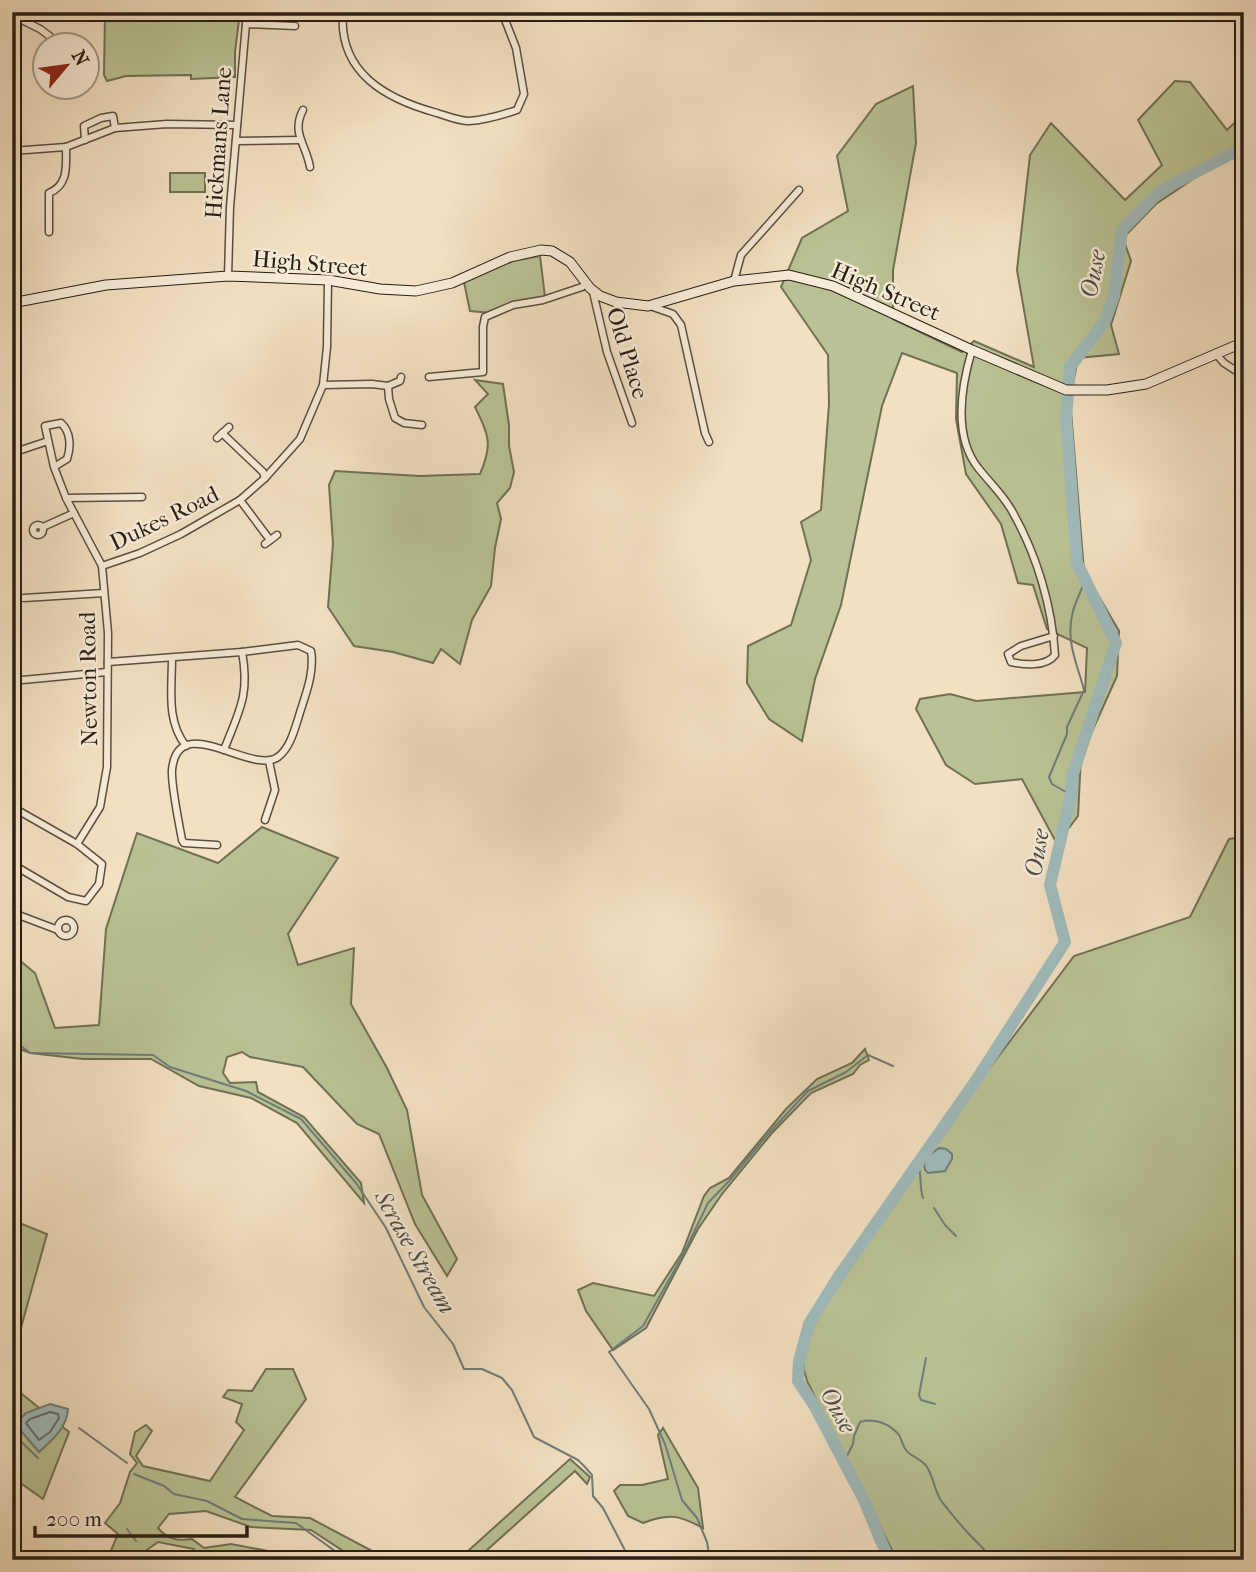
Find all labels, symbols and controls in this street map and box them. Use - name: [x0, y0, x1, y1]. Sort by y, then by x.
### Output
- north arrow: [32, 32, 102, 102]
- text: N: [67, 47, 93, 70]
- street label: Hickmans Lane: [200, 66, 237, 220]
- street label: High Street: [251, 245, 369, 282]
- water label: Ouse: [1075, 246, 1112, 300]
- street label: High Street: [827, 256, 944, 326]
- street label: Old Place: [601, 304, 654, 402]
- street label: Dukes Road: [105, 480, 224, 556]
- street label: Newton Road: [74, 611, 103, 746]
- water label: Ouse: [1019, 826, 1055, 879]
- water label: Scrase Stream: [368, 1185, 462, 1319]
- water label: Ouse: [814, 1382, 863, 1439]
- scale bar: [35, 1495, 247, 1539]
- text: 200 m: [46, 1507, 102, 1531]

